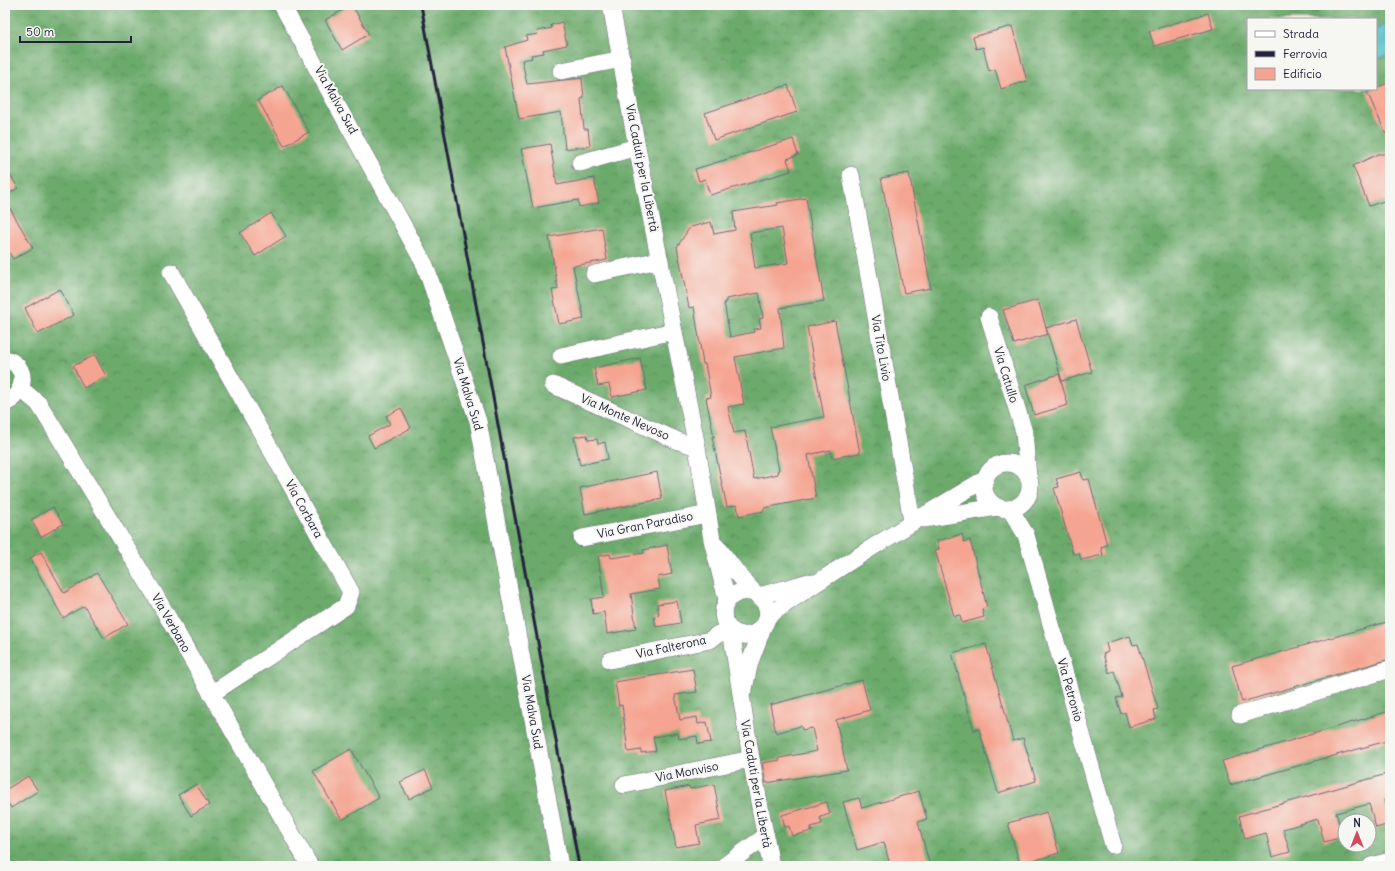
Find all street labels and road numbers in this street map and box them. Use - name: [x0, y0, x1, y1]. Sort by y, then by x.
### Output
- street label: Via Malva Sud: [312, 63, 361, 136]
- street label: Via Caduti per la Libertà: [623, 103, 662, 233]
- street label: Via Tito Livio: [868, 314, 895, 382]
- street label: Via Catullo: [991, 345, 1022, 405]
- street label: Via Malva Sud: [450, 356, 487, 432]
- street label: Via Monte Nevoso: [578, 390, 672, 443]
- street label: Via Corbara: [282, 477, 327, 541]
- street label: Via Gran Paradiso: [596, 508, 694, 541]
- street label: Via Verbano: [149, 591, 194, 655]
- street label: Via Falterona: [634, 632, 708, 661]
- street label: Via Petronio: [1054, 657, 1087, 723]
- street label: Via Malva Sud: [519, 674, 546, 750]
- street label: Via Caduti per la Libertà: [738, 719, 775, 849]
- street label: Via Monviso: [654, 758, 720, 785]

